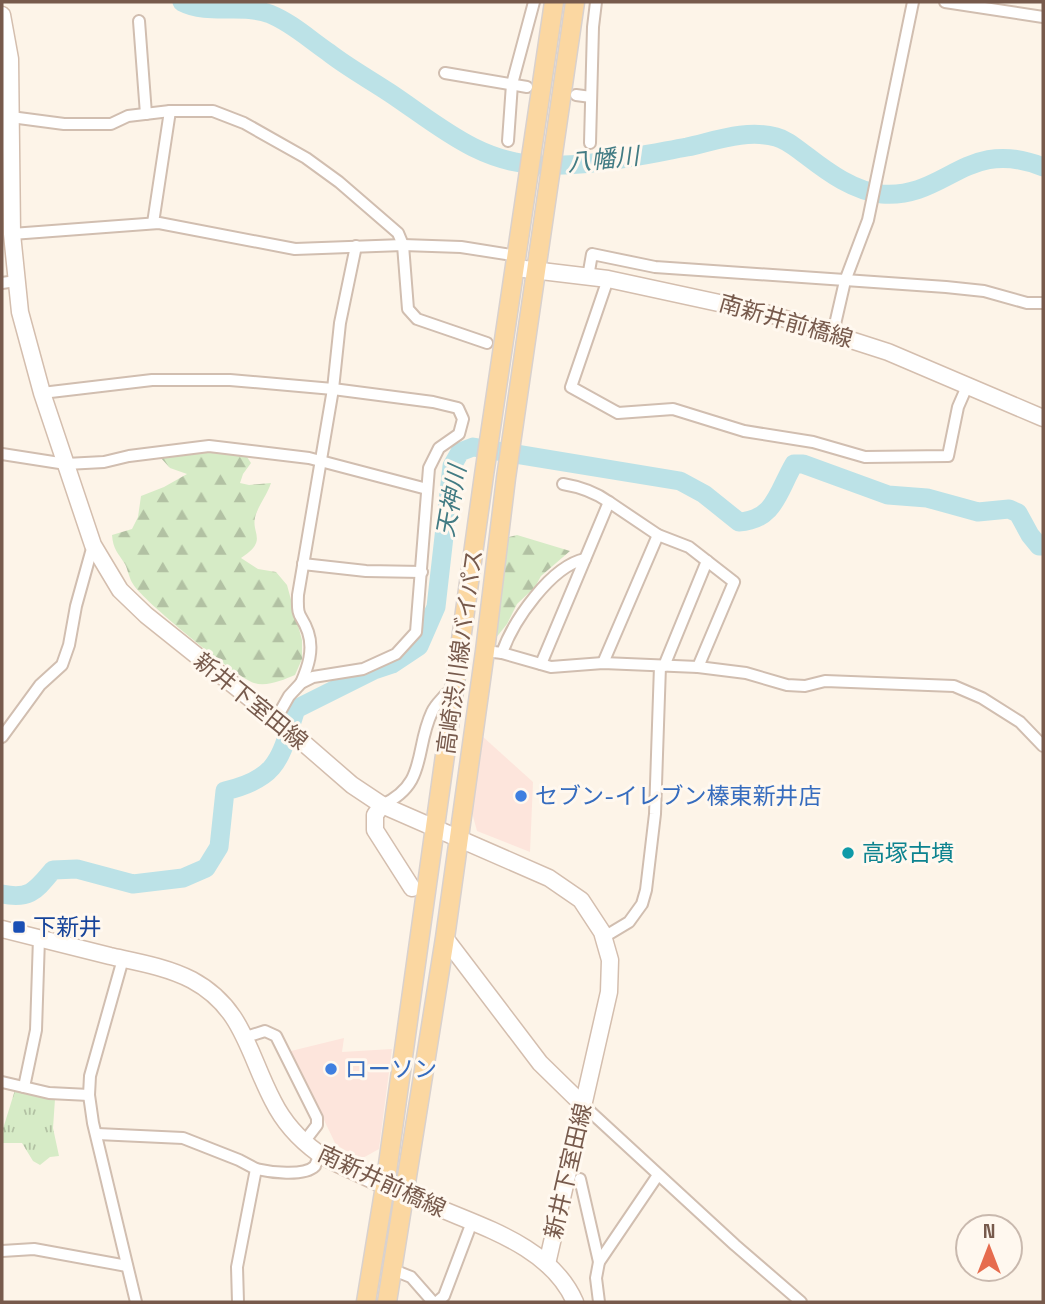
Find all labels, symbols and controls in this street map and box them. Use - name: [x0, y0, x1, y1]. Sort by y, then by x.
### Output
- water label: 八幡川: [566, 140, 643, 178]
- street label: 南新井前橋線: [716, 288, 856, 354]
- water label: 天神川: [429, 460, 473, 539]
- street label: 高崎渋川線バイパス: [431, 548, 489, 756]
- street label: 新井下室田線: [188, 646, 314, 756]
- place label: セブン-イレブン榛東新井店: [535, 781, 821, 811]
- marker: セブン-イレブン榛東新井店: [513, 788, 529, 804]
- place label: 高塚古墳: [862, 838, 954, 868]
- marker: 高塚古墳: [840, 845, 856, 861]
- place label: 下新井: [33, 912, 102, 942]
- marker: 下新井: [11, 919, 27, 935]
- place label: ローソン: [345, 1054, 437, 1084]
- marker: ローソン: [323, 1061, 339, 1077]
- street label: 新井下室田線: [538, 1100, 598, 1242]
- street label: 南新井前橋線: [313, 1138, 451, 1224]
- north arrow: [954, 1213, 1024, 1283]
- text: N: [983, 1219, 995, 1244]

